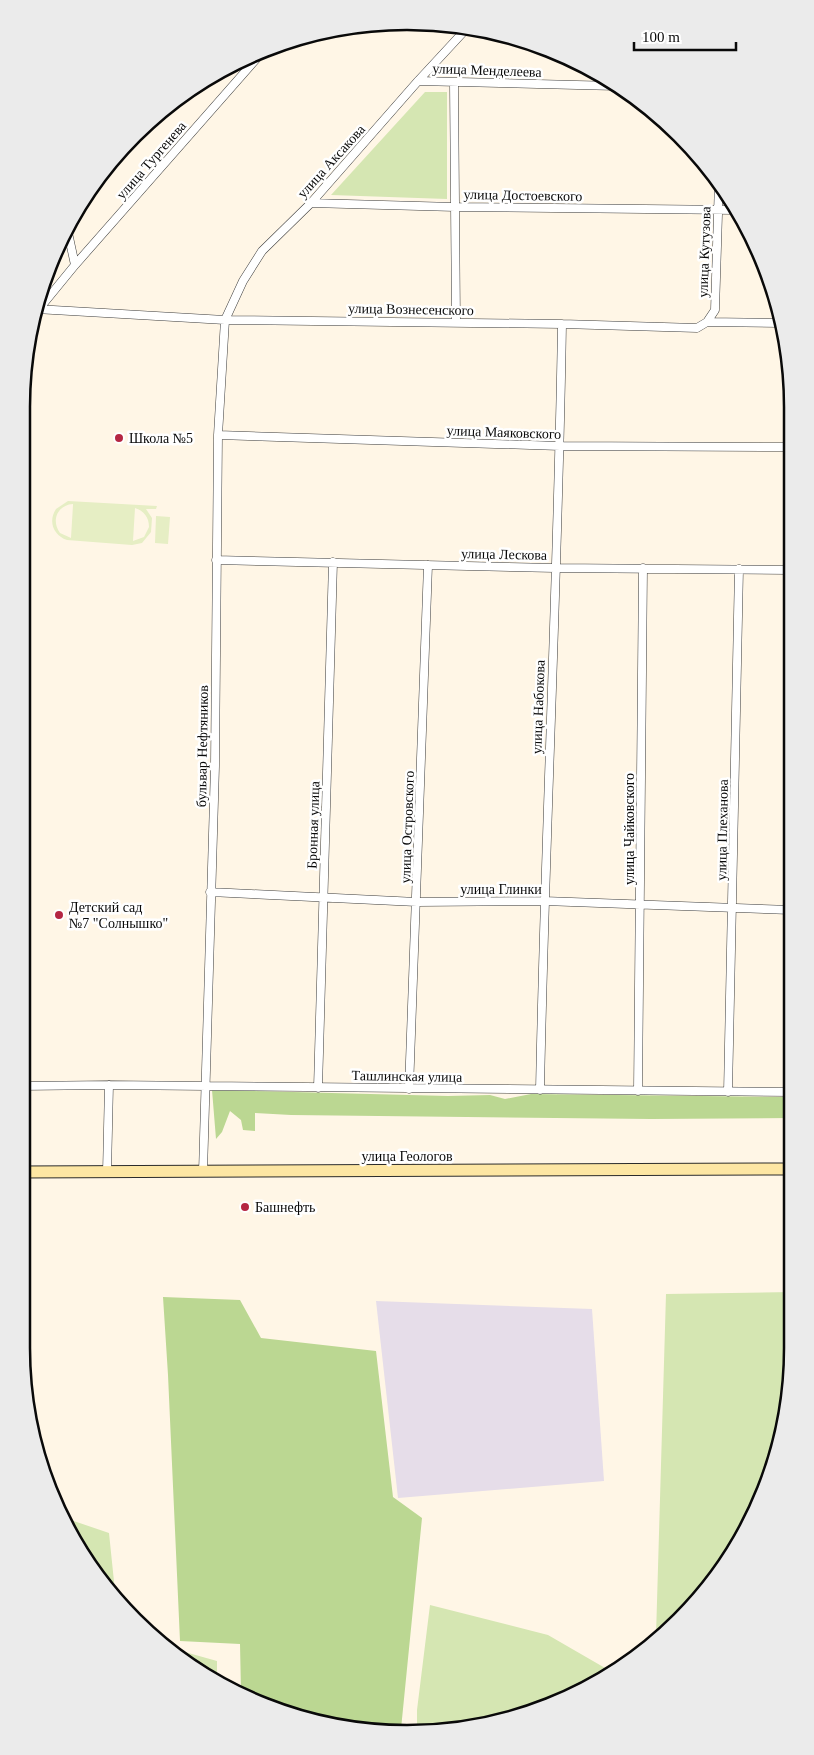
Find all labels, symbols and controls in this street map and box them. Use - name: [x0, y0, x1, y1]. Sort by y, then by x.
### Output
- scale bar: [634, 20, 736, 52]
- text: 100 m: [642, 29, 680, 45]
- street label: улица Менделеева: [432, 61, 543, 80]
- street label: улица Тургенева: [114, 118, 190, 202]
- street label: улица Аксакова: [295, 121, 369, 201]
- street label: улица Достоевского: [464, 187, 582, 204]
- street label: улица Кутузова: [695, 205, 714, 298]
- street label: улица Вознесенского: [348, 301, 474, 318]
- street label: улица Маяковского: [447, 423, 561, 442]
- place label: Школа №5: [129, 431, 193, 446]
- marker: Школа №5: [113, 432, 125, 444]
- street label: улица Лескова: [461, 546, 548, 563]
- street label: улица Набокова: [529, 659, 548, 754]
- street label: бульвар Нефтяников: [194, 684, 211, 807]
- street label: улица Островского: [398, 770, 417, 884]
- street label: улица Чайковского: [622, 773, 637, 885]
- street label: улица Плеханова: [714, 778, 731, 881]
- street label: Бронная улица: [304, 780, 323, 869]
- street label: улица Глинки: [460, 882, 542, 897]
- place label: Детский сад №7 "Солнышко": [69, 900, 168, 931]
- marker: Детский сад №7 "Солнышко": [53, 909, 65, 921]
- street label: Ташлинская улица: [352, 1068, 463, 1085]
- street label: улица Геологов: [361, 1149, 453, 1164]
- place label: Башнефть: [255, 1200, 315, 1215]
- marker: Башнефть: [239, 1201, 251, 1213]

